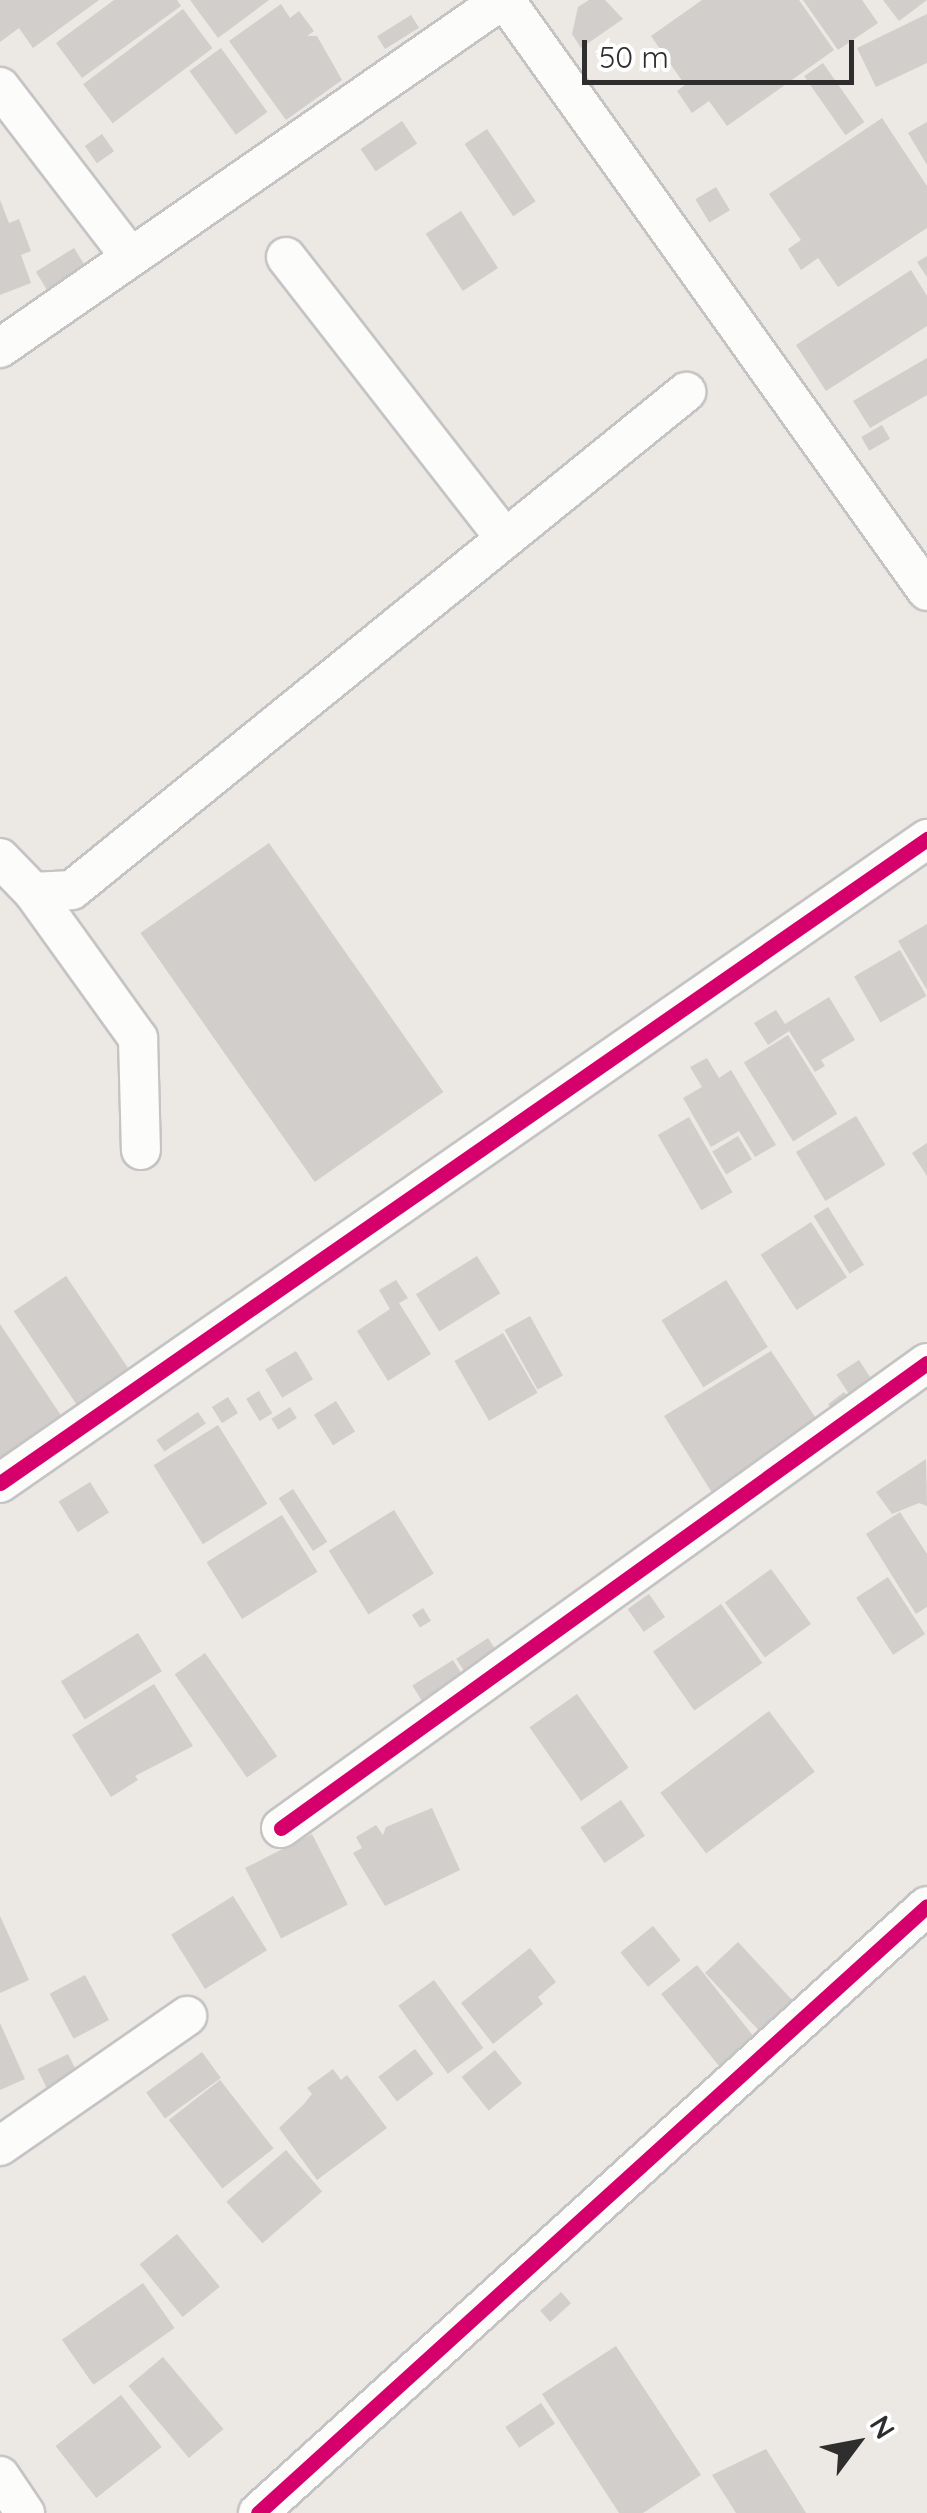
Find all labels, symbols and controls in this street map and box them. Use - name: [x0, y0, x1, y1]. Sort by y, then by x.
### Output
- scale bar: [587, 20, 860, 82]
- text: 50 m: [599, 38, 669, 76]
- north arrow: [807, 2393, 907, 2493]
- text: N: [863, 2409, 903, 2445]

